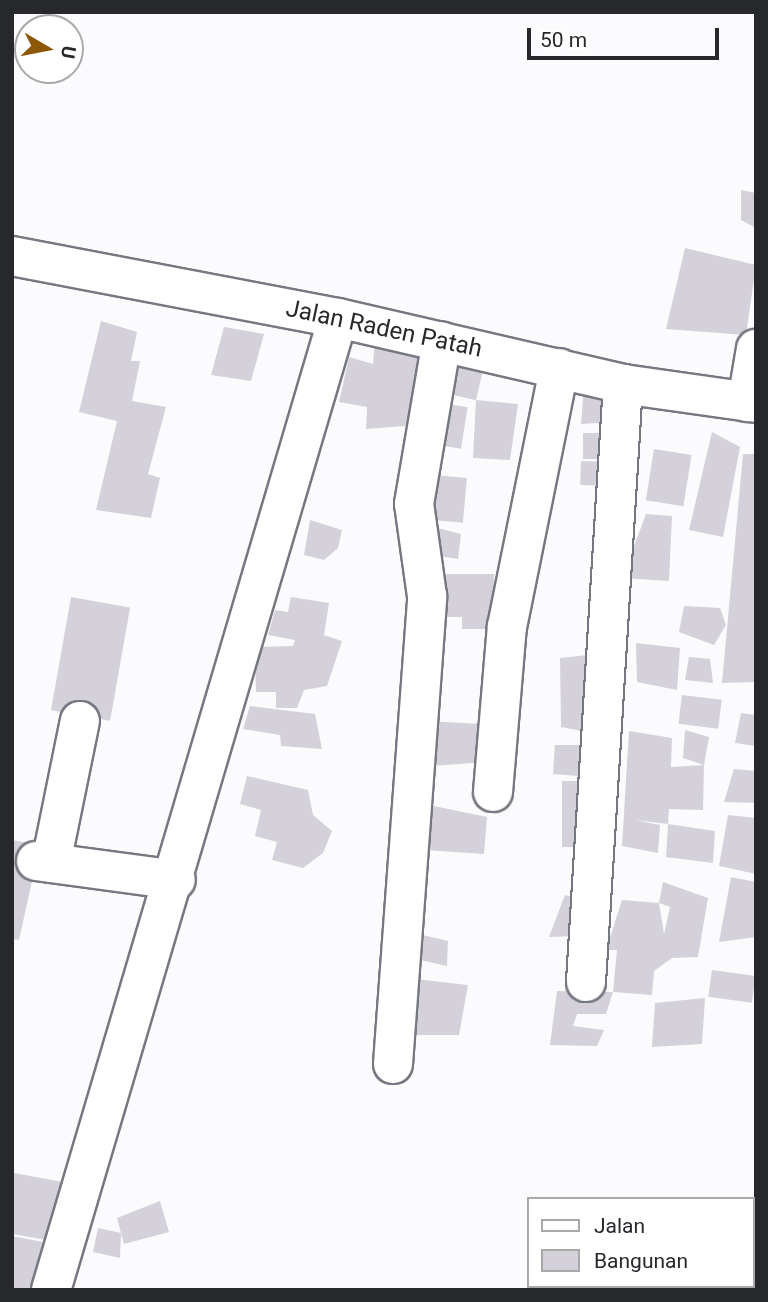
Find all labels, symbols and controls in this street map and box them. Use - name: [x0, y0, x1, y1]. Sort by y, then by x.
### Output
- north arrow: [14, 14, 84, 84]
- scale bar: [530, 14, 722, 58]
- text: 50 m: [540, 28, 587, 52]
- text: U: [56, 44, 81, 61]
- street label: Jalan Raden Patah: [283, 294, 485, 364]
- legend: [526, 1197, 754, 1288]
- text: Jalan: [594, 1214, 645, 1238]
- text: Bangunan: [594, 1249, 688, 1273]

